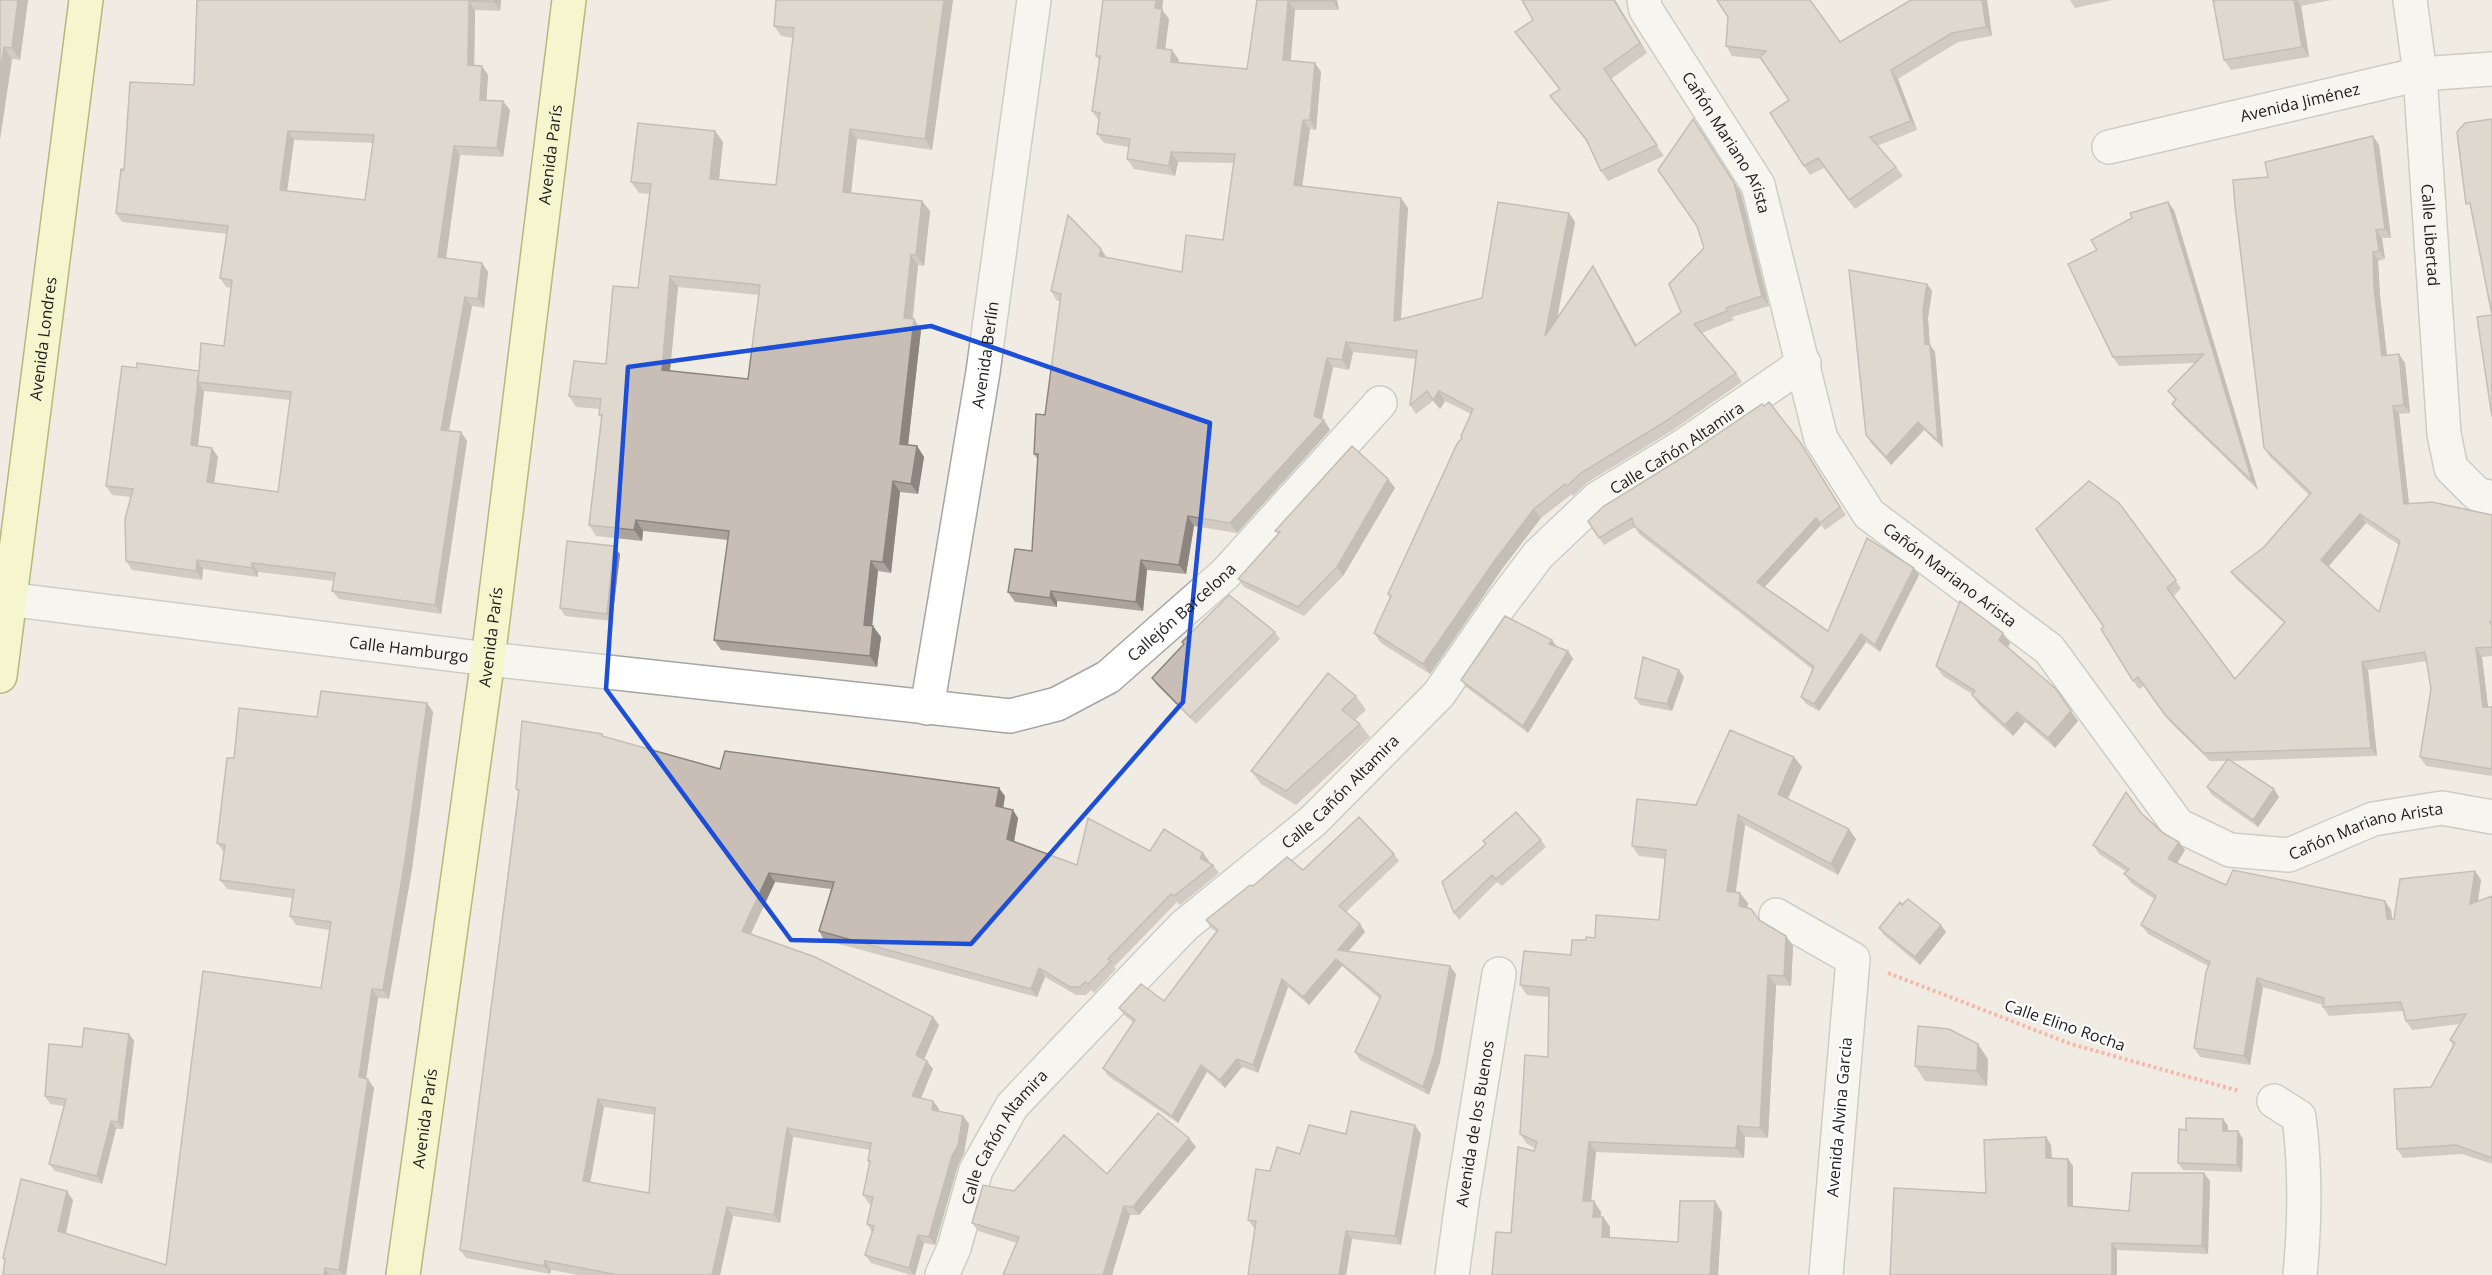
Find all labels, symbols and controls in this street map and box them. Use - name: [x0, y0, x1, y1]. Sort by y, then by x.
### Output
- street label: Cañón Mariano Arista: [1677, 67, 1776, 216]
- street label: Avenida Jiménez: [2238, 78, 2362, 127]
- street label: Avenida París: [533, 103, 567, 206]
- street label: Calle Libertad: [2416, 183, 2445, 287]
- street label: Avenida Londres: [24, 276, 62, 402]
- street label: Avenida Berlín: [966, 300, 1004, 410]
- street label: Calle Cañón Altamira: [1606, 396, 1748, 499]
- street label: Cañón Mariano Arista: [1879, 517, 2021, 632]
- street label: Callejón Barcelona: [1122, 558, 1241, 666]
- street label: Avenida París: [473, 586, 508, 688]
- street label: Calle Hamburgo: [348, 631, 470, 667]
- street label: Calle Cañón Altamira: [1276, 730, 1404, 854]
- street label: Cañón Mariano Arista: [2285, 797, 2444, 865]
- street label: Calle Elino Rocha: [2002, 994, 2128, 1056]
- street label: Avenida Alvina Garcia: [1821, 1036, 1857, 1198]
- street label: Avenida de los Buenos: [1450, 1039, 1499, 1208]
- street label: Calle Cañón Altamira: [956, 1064, 1052, 1207]
- street label: Avenida París: [407, 1067, 442, 1170]

